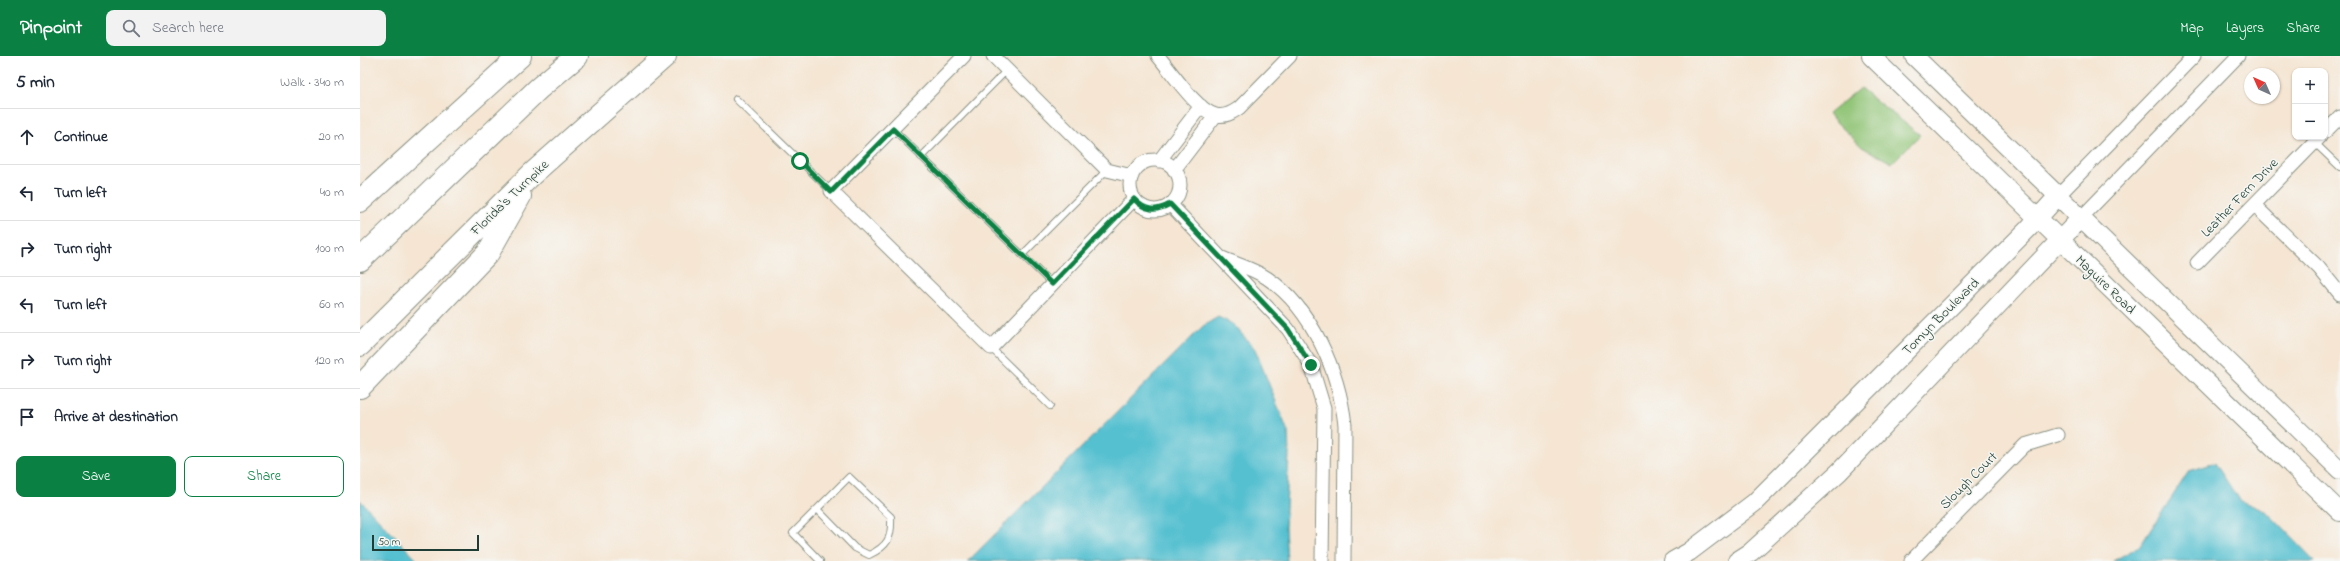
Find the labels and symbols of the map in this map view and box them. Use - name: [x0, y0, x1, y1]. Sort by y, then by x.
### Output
- north arrow: [2244, 68, 2280, 104]
- route start: [791, 152, 809, 170]
- street label: Leather Fern Drive: [2196, 153, 2284, 243]
- street label: Florida's Turnpike: [465, 155, 555, 242]
- street label: Maguire Road: [2069, 251, 2140, 320]
- street label: Tomyn Boulevard: [1897, 273, 1985, 361]
- route end: [1302, 356, 1320, 374]
- street label: Slough Court: [1935, 447, 2004, 516]
- scale bar: [372, 533, 479, 552]

